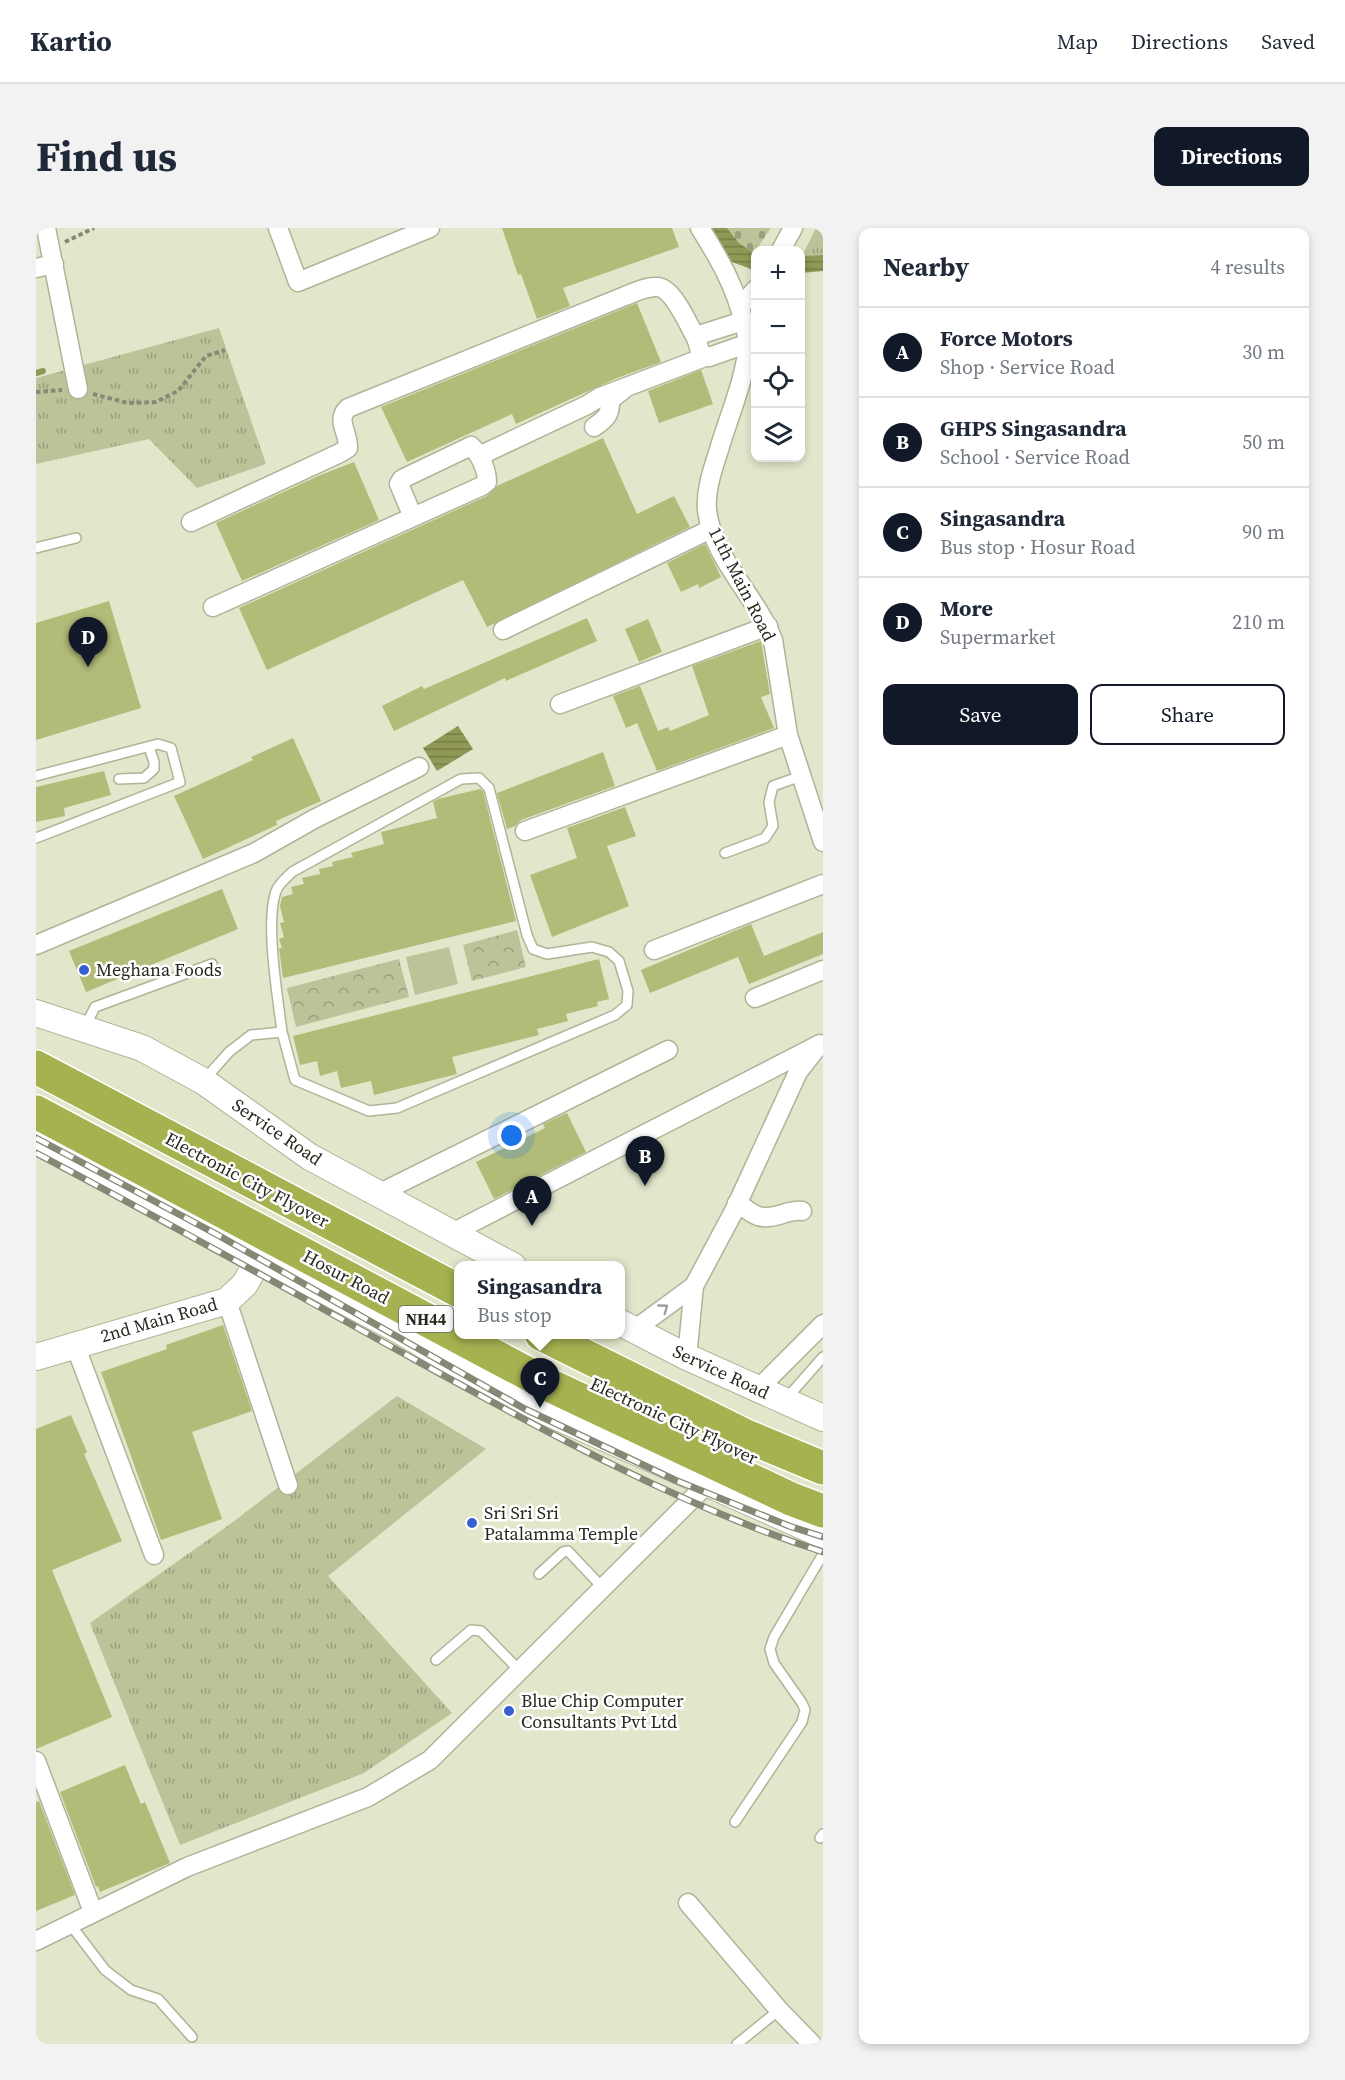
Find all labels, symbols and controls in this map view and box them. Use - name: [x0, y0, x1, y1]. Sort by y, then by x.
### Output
- text: Kartio: [30, 22, 112, 60]
- text: Map: [1057, 27, 1098, 56]
- text: Directions: [1131, 27, 1228, 56]
- text: Saved: [1261, 27, 1315, 56]
- text: Find us: [36, 127, 177, 185]
- button: Directions: [1154, 127, 1309, 186]
- map controls: [751, 246, 805, 462]
- button: +: [751, 246, 805, 300]
- text: Nearby: [883, 249, 969, 285]
- text: 4 results: [1210, 253, 1285, 281]
- button: −: [751, 300, 805, 354]
- text: Force Motors: [940, 323, 1073, 353]
- text: A: [896, 338, 909, 366]
- text: 30 m: [1242, 338, 1285, 366]
- text: Shop · Service Road: [940, 353, 1115, 381]
- button: locate: [751, 354, 805, 408]
- button: layers: [751, 408, 805, 462]
- text: GHPS Singasandra: [940, 413, 1127, 443]
- text: B: [896, 428, 909, 456]
- text: 50 m: [1242, 428, 1285, 456]
- text: School · Service Road: [940, 443, 1130, 471]
- text: Singasandra: [940, 503, 1065, 533]
- text: C: [896, 518, 909, 546]
- text: 90 m: [1242, 518, 1285, 546]
- street label: 11th Main Road: [703, 522, 782, 645]
- text: Bus stop · Hosur Road: [940, 533, 1135, 561]
- text: More: [940, 593, 993, 623]
- text: D: [895, 608, 910, 636]
- text: 210 m: [1232, 608, 1285, 636]
- pin: D: [68, 618, 108, 667]
- text: Supermarket: [940, 623, 1055, 651]
- button: Save: [883, 684, 1078, 745]
- button: Share: [1090, 684, 1285, 745]
- place label: Meghana Foods: [96, 957, 222, 982]
- marker: Meghana Foods: [77, 963, 91, 977]
- street label: Service Road: [227, 1092, 327, 1171]
- your location: [497, 1121, 526, 1150]
- street label: Electronic City Flyover: [161, 1126, 334, 1234]
- pin: B: [626, 1136, 664, 1186]
- pin: A: [512, 1176, 552, 1226]
- street label: Hosur Road: [299, 1243, 394, 1310]
- popup: [454, 1261, 625, 1339]
- text: Singasandra: [477, 1271, 602, 1301]
- street label: 2nd Main Road: [97, 1291, 220, 1348]
- text: Bus stop: [477, 1301, 552, 1329]
- one-way arrow: [658, 1304, 669, 1315]
- road number: NH44: [399, 1306, 453, 1332]
- street label: Service Road: [669, 1338, 773, 1405]
- pin: C: [520, 1358, 560, 1408]
- street label: Electronic City Flyover: [586, 1371, 763, 1471]
- place label: Sri Sri Sri Patalamma Temple: [484, 1500, 638, 1546]
- marker: Sri Sri Sri Patalamma Temple: [465, 1516, 479, 1530]
- place label: Blue Chip Computer Consultants Pvt Ltd: [521, 1688, 684, 1734]
- marker: Blue Chip Computer Consultants Pvt Ltd: [502, 1704, 516, 1718]

